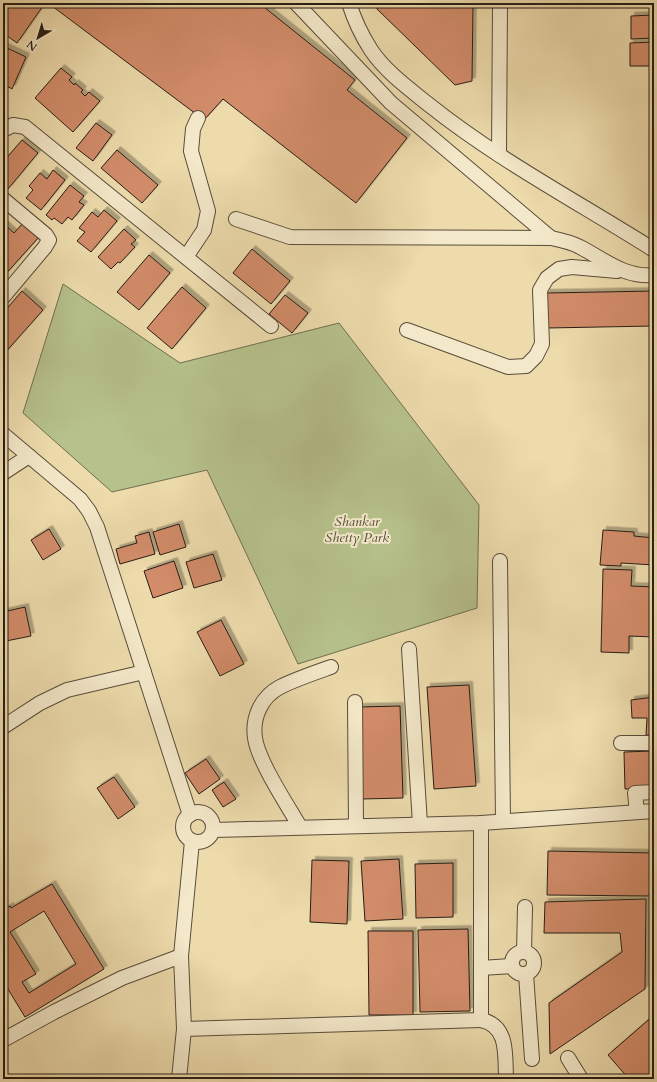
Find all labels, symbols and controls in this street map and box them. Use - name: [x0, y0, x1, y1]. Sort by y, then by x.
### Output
- north arrow: [18, 18, 58, 58]
- text: N: [23, 36, 41, 54]
- park label: Shankar Shetty Park: [325, 512, 389, 547]

